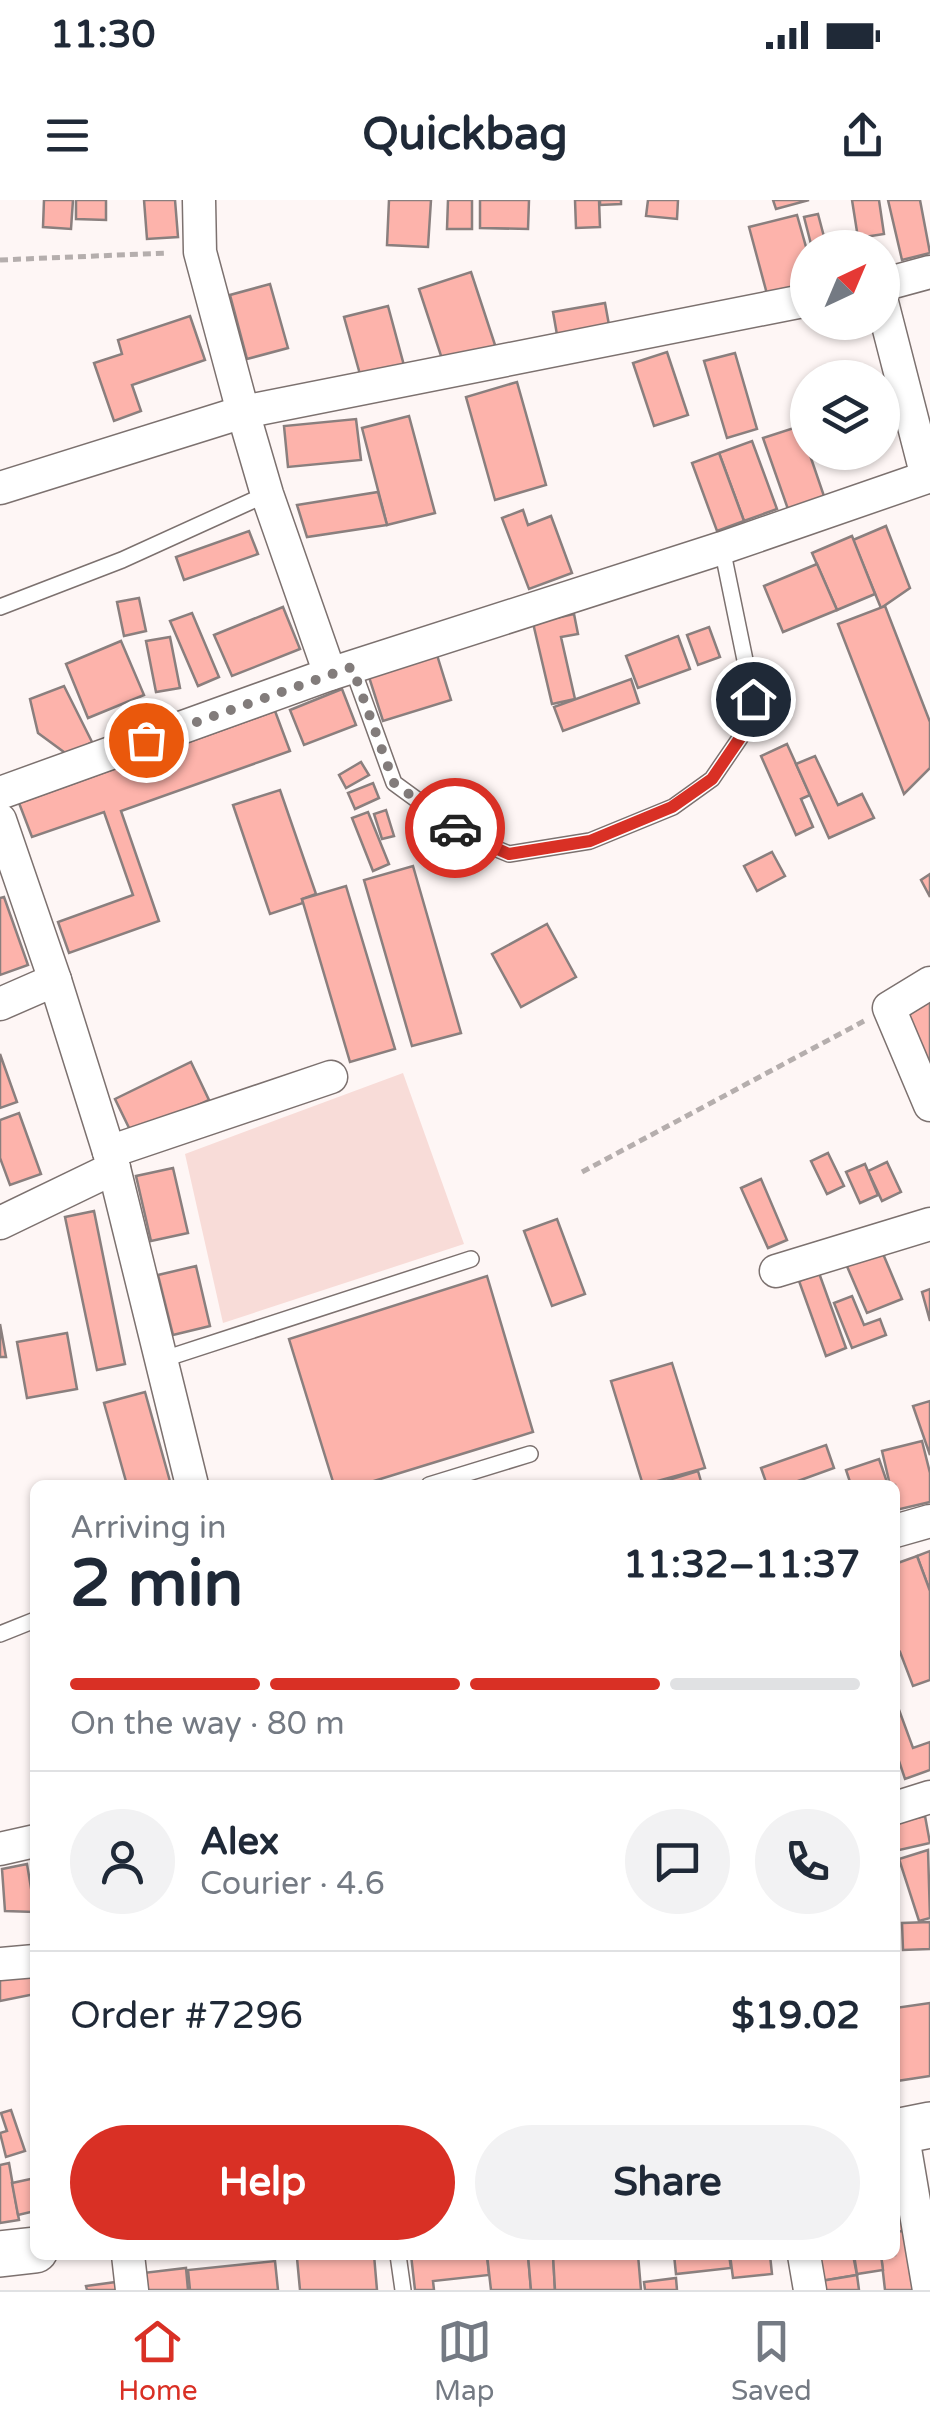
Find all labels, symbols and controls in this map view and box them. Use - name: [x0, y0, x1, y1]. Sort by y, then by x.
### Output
- text: 11:30: [50, 12, 155, 58]
- icon: menu: [40, 108, 95, 163]
- text: Quickbag: [362, 108, 568, 162]
- icon: share: [835, 108, 890, 163]
- north arrow: [790, 230, 900, 340]
- map controls: [790, 230, 900, 470]
- button: layers: [790, 360, 900, 470]
- pin: [711, 657, 796, 742]
- icon: home: [726, 672, 781, 727]
- pin: [104, 698, 189, 783]
- icon: bag: [119, 713, 174, 768]
- courier: [405, 778, 505, 878]
- icon: car: [428, 801, 483, 856]
- text: Arriving in: [70, 1509, 227, 1547]
- text: 11:32–11:37: [623, 1542, 860, 1588]
- text: 2 min: [70, 1545, 243, 1624]
- text: On the way · 80 m: [70, 1705, 345, 1743]
- button: person: [70, 1809, 175, 1914]
- button: chat: [625, 1809, 730, 1914]
- button: phone: [755, 1809, 860, 1914]
- text: Alex: [200, 1819, 279, 1865]
- text: Courier · 4.6: [200, 1865, 385, 1903]
- text: Order #7296: [70, 1993, 303, 2039]
- text: $19.02: [731, 1993, 860, 2039]
- button: Help: [70, 2125, 455, 2240]
- button: Share: [475, 2125, 860, 2240]
- tab: Home: [118, 2314, 198, 2408]
- tab: Map: [434, 2314, 494, 2408]
- tab: Saved: [731, 2314, 812, 2408]

